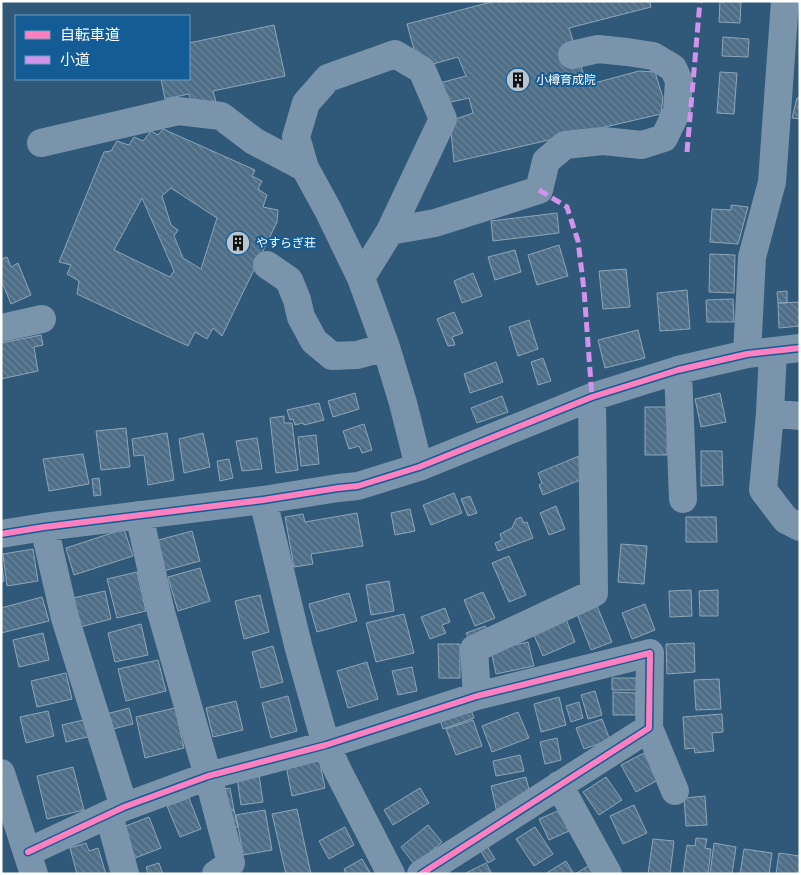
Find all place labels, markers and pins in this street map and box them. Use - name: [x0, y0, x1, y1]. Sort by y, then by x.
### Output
- building icon: 小樽育成院: [505, 67, 531, 93]
- place label: 小樽育成院: [536, 73, 596, 87]
- building icon: やすらぎ荘: [225, 230, 251, 256]
- place label: やすらぎ荘: [256, 236, 316, 250]

